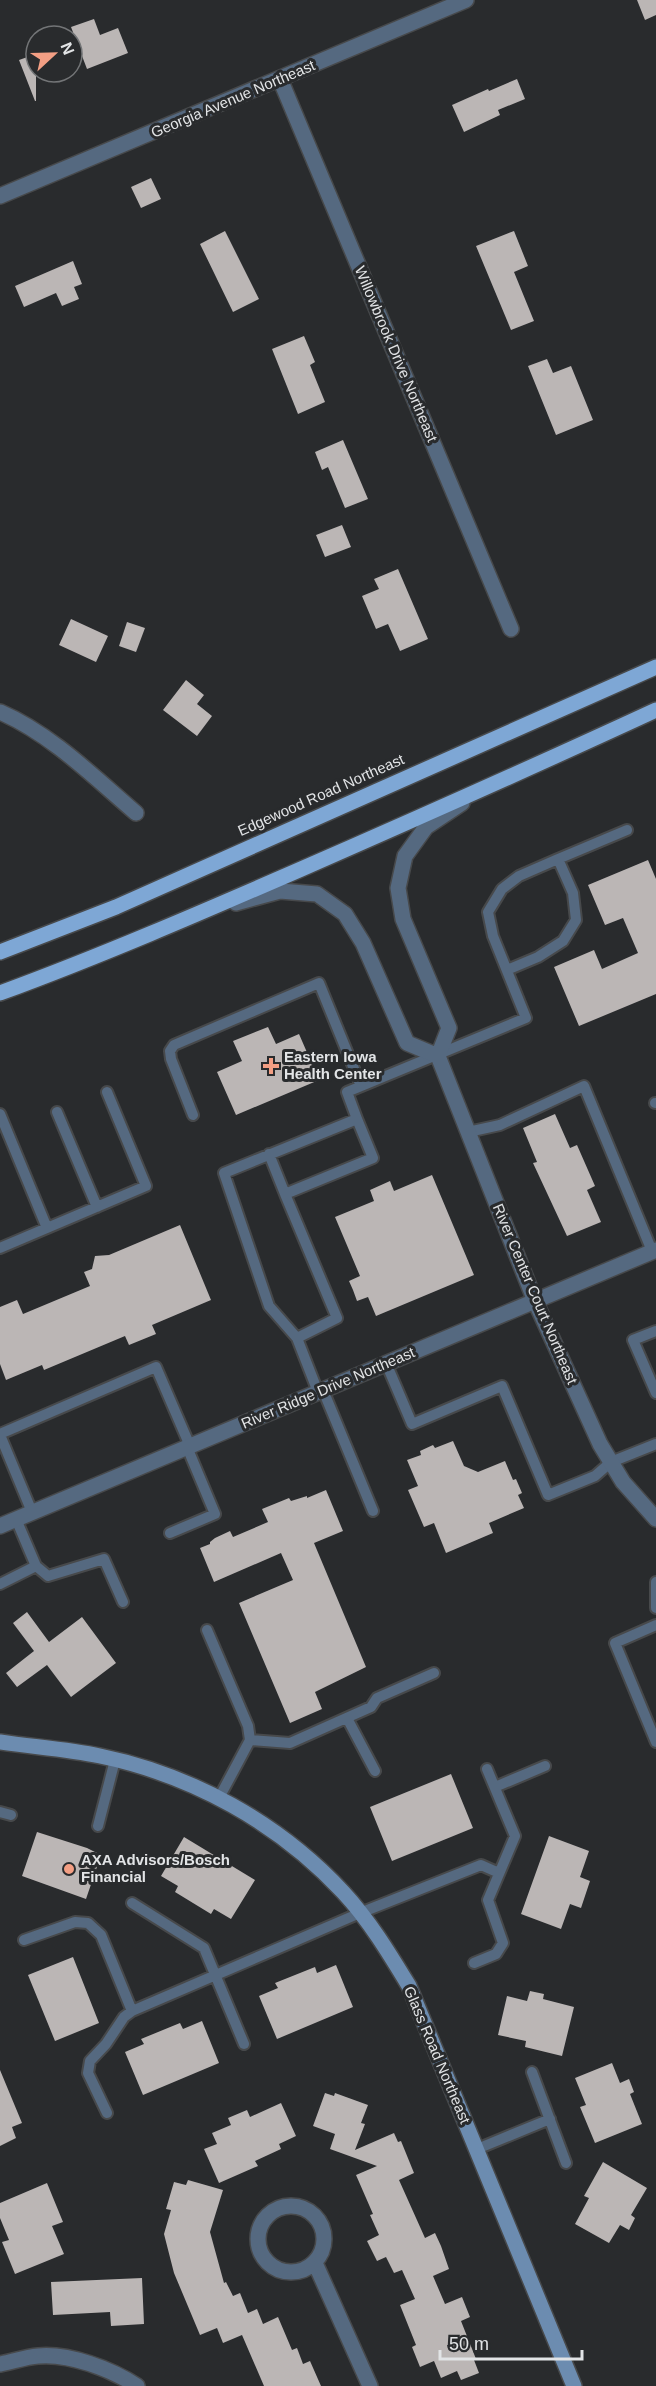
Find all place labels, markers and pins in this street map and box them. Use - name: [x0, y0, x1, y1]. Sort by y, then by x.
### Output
- place label: Eastern Iowa Health Center: [284, 1048, 382, 1082]
- marker: Eastern Iowa Health Center: [262, 1057, 280, 1075]
- place label: AXA Advisors/Bosch Financial: [81, 1851, 230, 1885]
- marker: AXA Advisors/Bosch Financial: [62, 1862, 76, 1876]

